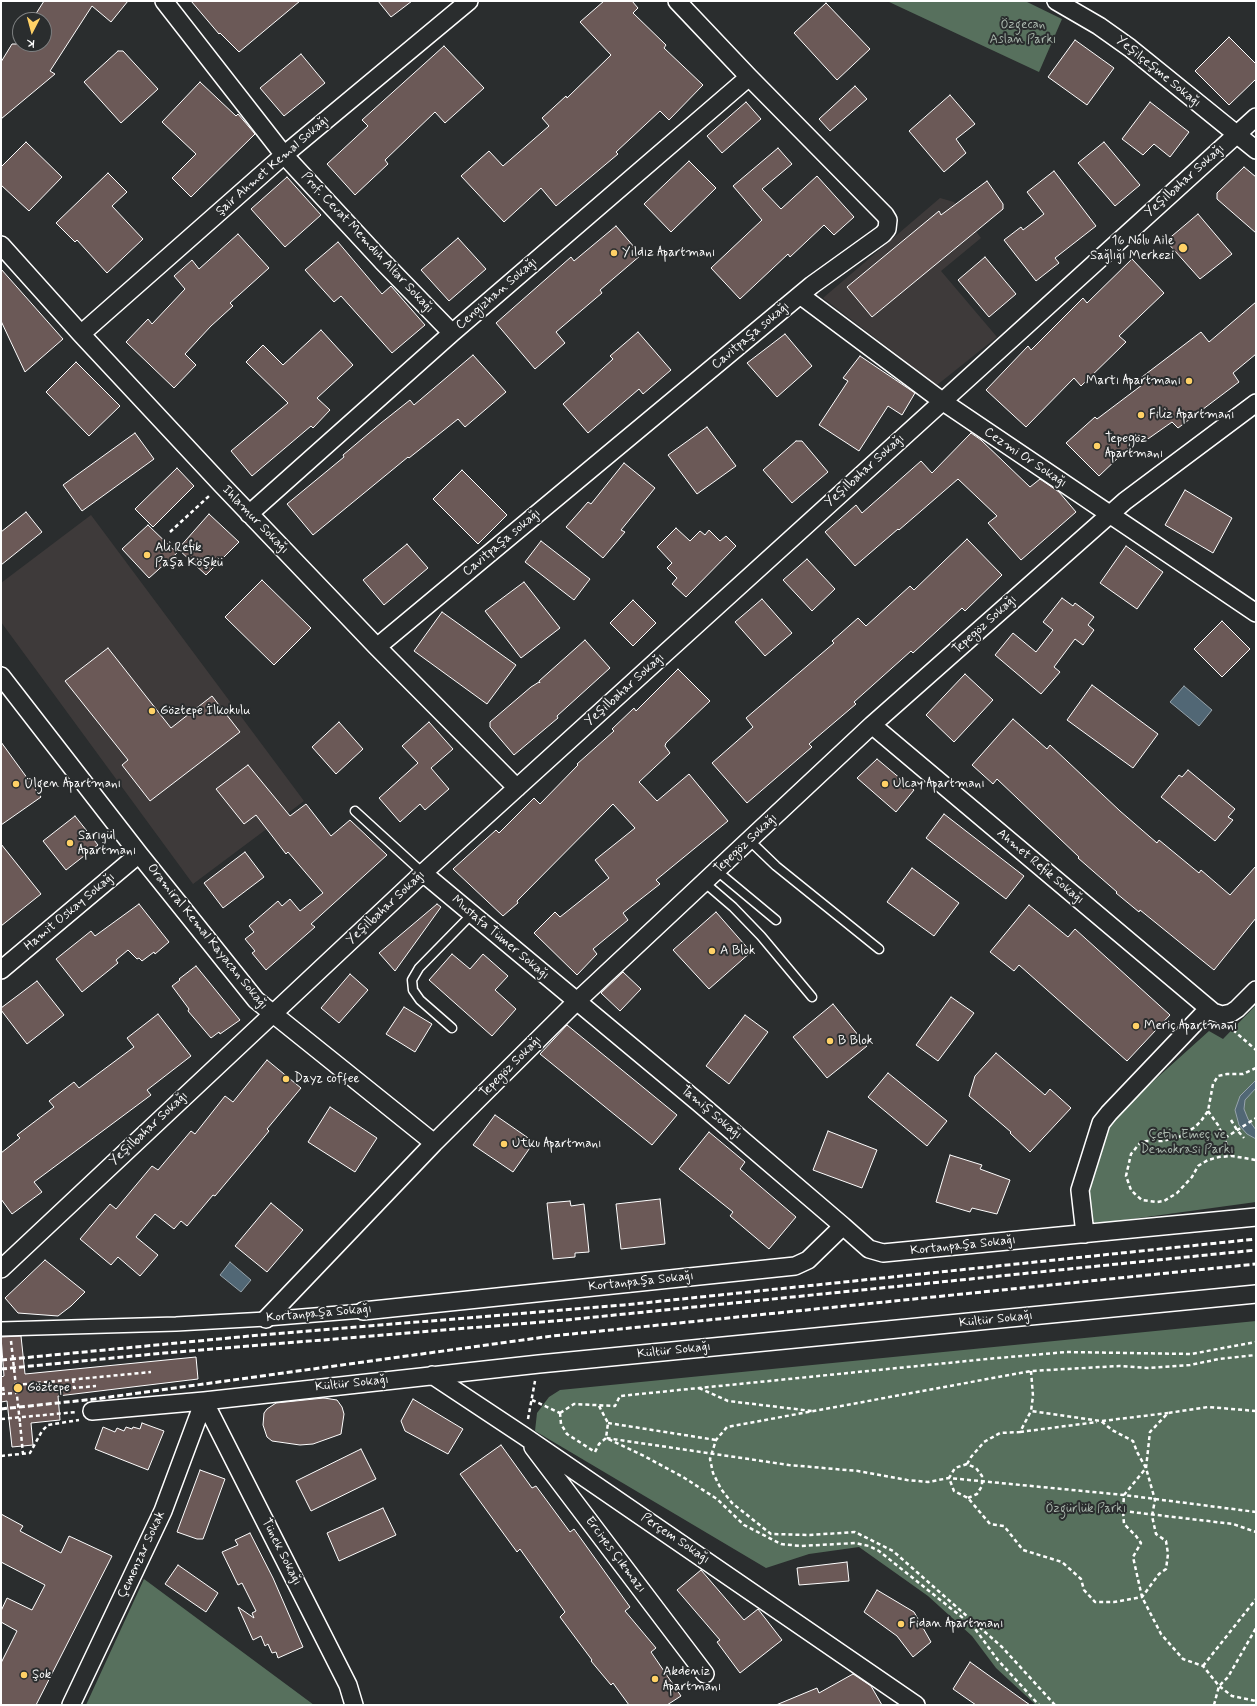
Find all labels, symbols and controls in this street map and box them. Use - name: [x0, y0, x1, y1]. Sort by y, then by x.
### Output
- north arrow: [12, 12, 52, 52]
- park label: Özgecan Aslan Parkı: [990, 17, 1056, 48]
- street label: Yeşilçeşme Sokağı: [1112, 33, 1204, 111]
- text: K: [26, 36, 35, 50]
- street label: Şair Ahmet Kemal Sokağı: [213, 112, 333, 220]
- street label: Yeşilbahar Sokağı: [1142, 141, 1228, 221]
- street label: Prof. Cevat Memduh Altar Sokağı: [298, 169, 436, 317]
- place label: 16 Nolu Aile Sağlığı Merkezi: [1090, 233, 1174, 264]
- marker: 16 Nolu Aile Sağlığı Merkezi: [1177, 242, 1189, 254]
- place label: Yıldız Apartmanı: [622, 245, 715, 261]
- marker: Yıldız Apartmanı: [609, 248, 619, 258]
- street label: Cengizhan Sokağı: [453, 254, 541, 334]
- street label: Cavitpaşa sokağı: [709, 299, 793, 373]
- place label: Martı Apartmanı: [1086, 373, 1181, 389]
- marker: Martı Apartmanı: [1184, 376, 1194, 386]
- place label: Filiz Apartmanı: [1149, 407, 1234, 423]
- marker: Filiz Apartmanı: [1136, 410, 1146, 420]
- street label: Cezmi Or Sokağı: [981, 424, 1069, 492]
- street label: Yeşilbahar Sokağı: [822, 431, 908, 511]
- place label: Tepegöz Apartmanı: [1105, 431, 1163, 462]
- marker: Tepegöz Apartmanı: [1092, 441, 1102, 451]
- street label: Ihlamur Sokağı: [218, 483, 292, 557]
- street label: Cavitpaşa sokağı: [460, 506, 544, 580]
- place label: Ali Refik Paşa Köşkü: [155, 540, 223, 571]
- marker: Ali Refik Paşa Köşkü: [142, 550, 152, 560]
- street label: Tepegöz Sokağı: [950, 592, 1020, 658]
- street label: Yeşilbahar Sokağı: [582, 650, 668, 730]
- place label: Göztepe İlkokulu: [160, 703, 250, 719]
- marker: Göztepe İlkokulu: [147, 706, 157, 716]
- place label: Ülgen Apartmanı: [24, 776, 121, 792]
- place label: Ulcay Apartmanı: [893, 776, 985, 792]
- marker: Ülgen Apartmanı: [11, 779, 21, 789]
- marker: Ulcay Apartmanı: [880, 779, 890, 789]
- street label: Tepegöz Sokağı: [711, 811, 781, 877]
- street label: Ahmet Refik Sokağı: [993, 826, 1087, 908]
- place label: Sarıgül Apartmanı: [78, 828, 136, 859]
- marker: Sarıgül Apartmanı: [65, 838, 75, 848]
- street label: Oramiral Kemal Kayacan Sokağı: [143, 861, 271, 1013]
- street label: Yeşilbahar Sokağı: [343, 868, 429, 948]
- street label: Hamit Oskay Sokağı: [21, 870, 119, 954]
- street label: Mustafa Tümer Sokağı: [448, 893, 552, 983]
- place label: A Blok: [720, 943, 755, 959]
- marker: A Blok: [707, 946, 717, 956]
- place label: Meriç Apartmanı: [1144, 1018, 1237, 1034]
- marker: Meriç Apartmanı: [1131, 1021, 1141, 1031]
- street label: Tepegöz Sokağı: [477, 1033, 545, 1101]
- place label: B Blok: [838, 1033, 873, 1049]
- marker: B Blok: [825, 1036, 835, 1046]
- place label: Dayz coffee: [294, 1071, 360, 1087]
- marker: Dayz coffee: [281, 1074, 291, 1084]
- street label: Tamiş Sokağı: [677, 1083, 745, 1143]
- street label: Yeşilbahar Sokağı: [106, 1089, 192, 1169]
- park label: Çetin Emeç ve Demokrasi Parkı: [1140, 1127, 1234, 1158]
- place label: Utku Apartmanı: [512, 1136, 602, 1152]
- marker: Utku Apartmanı: [499, 1139, 509, 1149]
- street label: Kortanpaşa Sokağı: [910, 1233, 1016, 1259]
- street label: Kortanpaşa Sokağı: [588, 1269, 694, 1295]
- street label: Kortanpaşa Sokağı: [266, 1302, 372, 1326]
- street label: Kültür Sokağı: [958, 1308, 1034, 1332]
- street label: Kültür Sokağı: [636, 1339, 712, 1363]
- street label: Kültür Sokağı: [314, 1372, 390, 1396]
- place label: Göztepe: [27, 1380, 70, 1396]
- marker: Göztepe: [12, 1382, 24, 1394]
- park label: Özgürlük Parkı: [1046, 1501, 1126, 1517]
- street label: Çemenzar Sokak: [115, 1509, 169, 1601]
- street label: Perçem Sokağı: [638, 1510, 712, 1568]
- street label: Erciyes Çıkmazı: [581, 1514, 649, 1596]
- street label: Tünek Sokağı: [257, 1516, 305, 1588]
- place label: Fidan Apartmanı: [909, 1616, 1003, 1632]
- marker: Fidan Apartmanı: [896, 1619, 906, 1629]
- place label: Akdeniz Apartmanı: [663, 1664, 721, 1695]
- place label: Şok: [32, 1667, 51, 1683]
- marker: Şok: [19, 1670, 29, 1680]
- marker: Akdeniz Apartmanı: [650, 1674, 660, 1684]

